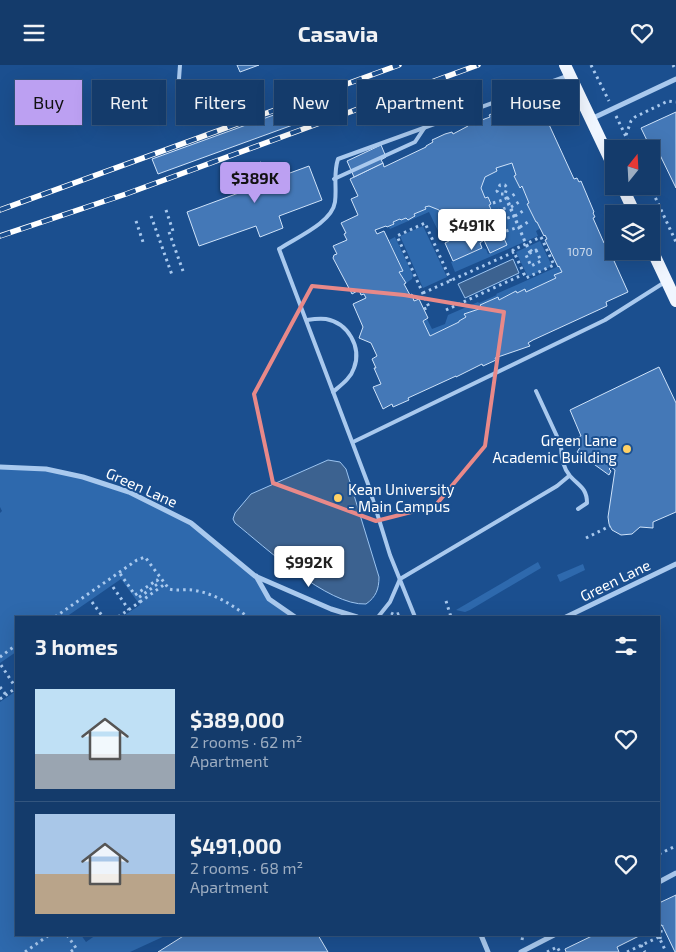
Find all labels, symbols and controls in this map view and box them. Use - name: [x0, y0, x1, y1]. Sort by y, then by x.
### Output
- icon: menu: [20, 19, 48, 47]
- icon: heart: [628, 19, 656, 47]
- text: Casavia: [298, 20, 378, 46]
- chip: Buy: [15, 80, 82, 125]
- chip: Rent: [92, 80, 166, 125]
- chip: Filters: [176, 80, 264, 125]
- chip: New: [274, 80, 347, 125]
- chip: Apartment: [357, 80, 482, 125]
- chip: House: [492, 80, 579, 125]
- north arrow: [605, 140, 660, 195]
- map controls: [605, 140, 660, 260]
- pin: $389K: [220, 161, 290, 204]
- text: $389K: [231, 168, 279, 187]
- button: layers: [605, 205, 660, 260]
- pin: $491K: [437, 209, 507, 251]
- text: $491K: [449, 215, 495, 234]
- house number: 1070: [567, 244, 593, 258]
- place label: Green Lane Academic Building: [492, 431, 618, 466]
- marker: Green Lane Academic Building: [621, 443, 633, 455]
- street label: Green Lane: [104, 463, 180, 511]
- place label: Kean University - Main Campus: [348, 480, 454, 515]
- marker: Kean University - Main Campus: [332, 492, 344, 504]
- pin: $992K: [274, 545, 344, 588]
- text: $992K: [285, 552, 333, 571]
- street label: Green Lane: [577, 555, 653, 605]
- icon: filters: [612, 632, 640, 660]
- text: 3 homes: [35, 634, 118, 659]
- text: $389,000: [190, 707, 284, 732]
- icon: home: [75, 709, 135, 769]
- icon: heart: [612, 725, 640, 753]
- text: 2 rooms · 62 m²: [190, 732, 302, 751]
- text: Apartment: [190, 751, 269, 770]
- text: $491,000: [190, 833, 282, 858]
- icon: home: [75, 834, 135, 894]
- icon: heart: [612, 850, 640, 878]
- text: 2 rooms · 68 m²: [190, 858, 303, 877]
- text: Apartment: [190, 877, 269, 896]

